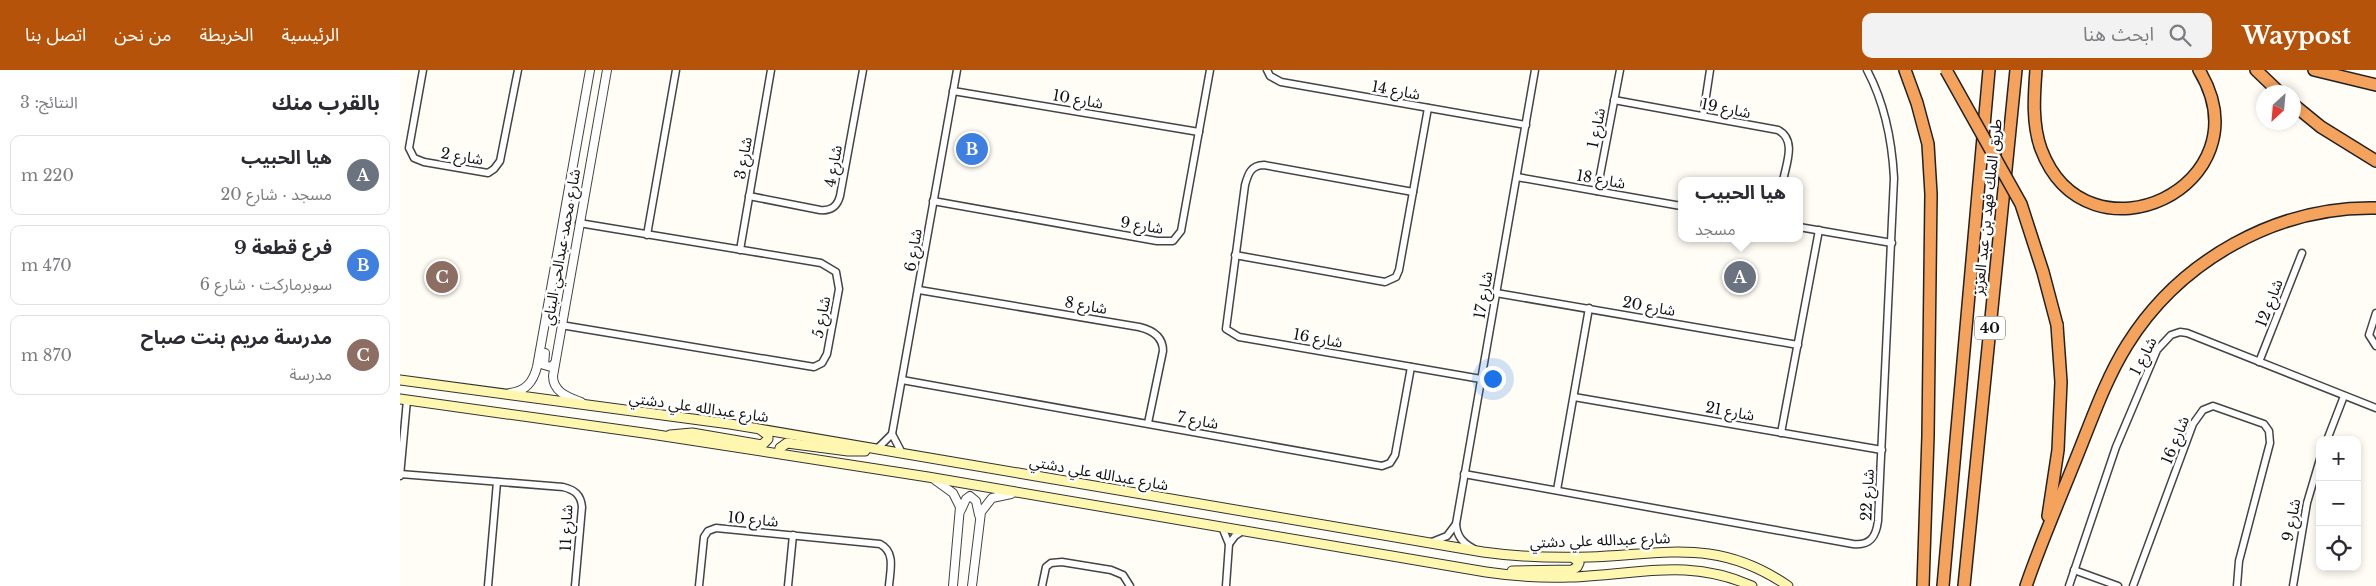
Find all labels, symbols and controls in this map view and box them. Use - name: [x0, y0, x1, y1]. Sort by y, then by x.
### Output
- search box: [1862, 13, 2212, 58]
- icon: search: [2166, 21, 2194, 49]
- text: Waypost: [2242, 21, 2351, 50]
- text: ابحث هنا: [2083, 23, 2154, 46]
- text: اتصل بنا: [25, 24, 86, 46]
- text: من نحن: [114, 24, 172, 46]
- text: الخريطة: [200, 24, 253, 46]
- text: الرئيسية: [281, 24, 339, 46]
- street label: شارع 14: [1370, 76, 1422, 107]
- street label: شارع 10: [1051, 85, 1105, 116]
- north arrow: [2256, 85, 2301, 130]
- text: بالقرب منك: [272, 90, 380, 116]
- text: النتائج: 3: [20, 92, 78, 112]
- street label: شارع 19: [1699, 94, 1753, 125]
- street label: شارع 1: [1583, 106, 1612, 150]
- street label: طريق الملك فهد بن عبد العزيز: [1968, 118, 2007, 297]
- pin: B: [956, 130, 988, 168]
- street label: شارع 3: [730, 135, 759, 181]
- street label: شارع 2: [439, 143, 485, 172]
- street label: شارع 4: [820, 143, 849, 189]
- text: هيا الحبيب: [241, 146, 332, 169]
- text: 220 m: [21, 165, 74, 185]
- text: A: [357, 165, 369, 185]
- street label: شارع 18: [1575, 165, 1627, 196]
- street label: شارع محمد عبدالحي البناي: [538, 167, 587, 327]
- popup: [1678, 177, 1803, 242]
- text: هيا الحبيب: [1695, 181, 1786, 204]
- text: مسجد · شارع 20: [220, 184, 332, 204]
- street label: شارع 9: [1119, 212, 1165, 241]
- text: مسجد: [1695, 219, 1736, 239]
- street label: شارع 6: [900, 227, 929, 273]
- text: فرع قطعة 9: [234, 236, 332, 259]
- text: 470 m: [21, 255, 72, 275]
- text: B: [357, 255, 369, 275]
- pin: C: [426, 258, 458, 296]
- pin: A: [1724, 258, 1756, 296]
- street label: شارع 17: [1469, 270, 1499, 321]
- text: سوبرماركت · شارع 6: [200, 274, 332, 294]
- street label: شارع 12: [2251, 276, 2290, 331]
- street label: شارع 8: [1063, 292, 1109, 321]
- street label: شارع 20: [1620, 292, 1677, 323]
- street label: شارع 5: [808, 294, 837, 340]
- road number: 40: [1975, 317, 2005, 340]
- street label: شارع 16: [1291, 324, 1344, 355]
- text: مدرسة مريم بنت صباح: [141, 326, 332, 349]
- street label: شارع 1: [2125, 334, 2163, 380]
- text: 870 m: [21, 345, 72, 365]
- text: C: [356, 345, 370, 365]
- text: مدرسة: [289, 364, 332, 384]
- your location: [1480, 366, 1506, 392]
- street label: شارع عبدالله علي دشتي: [628, 388, 770, 429]
- street label: شارع 21: [1703, 397, 1756, 428]
- street label: شارع 7: [1176, 407, 1220, 436]
- street label: شارع 16: [2157, 413, 2196, 468]
- map controls: [2316, 436, 2361, 571]
- button: +: [2316, 436, 2361, 481]
- street label: شارع عبدالله علي دشتي: [1028, 451, 1170, 498]
- street label: شارع 22: [1856, 468, 1881, 522]
- button: −: [2316, 481, 2361, 526]
- street label: شارع 9: [2278, 497, 2307, 544]
- street label: شارع 11: [556, 504, 579, 552]
- street label: شارع 10: [727, 507, 779, 534]
- button: locate: [2316, 526, 2361, 571]
- street label: شارع عبدالله علي دشتي: [1529, 528, 1671, 555]

